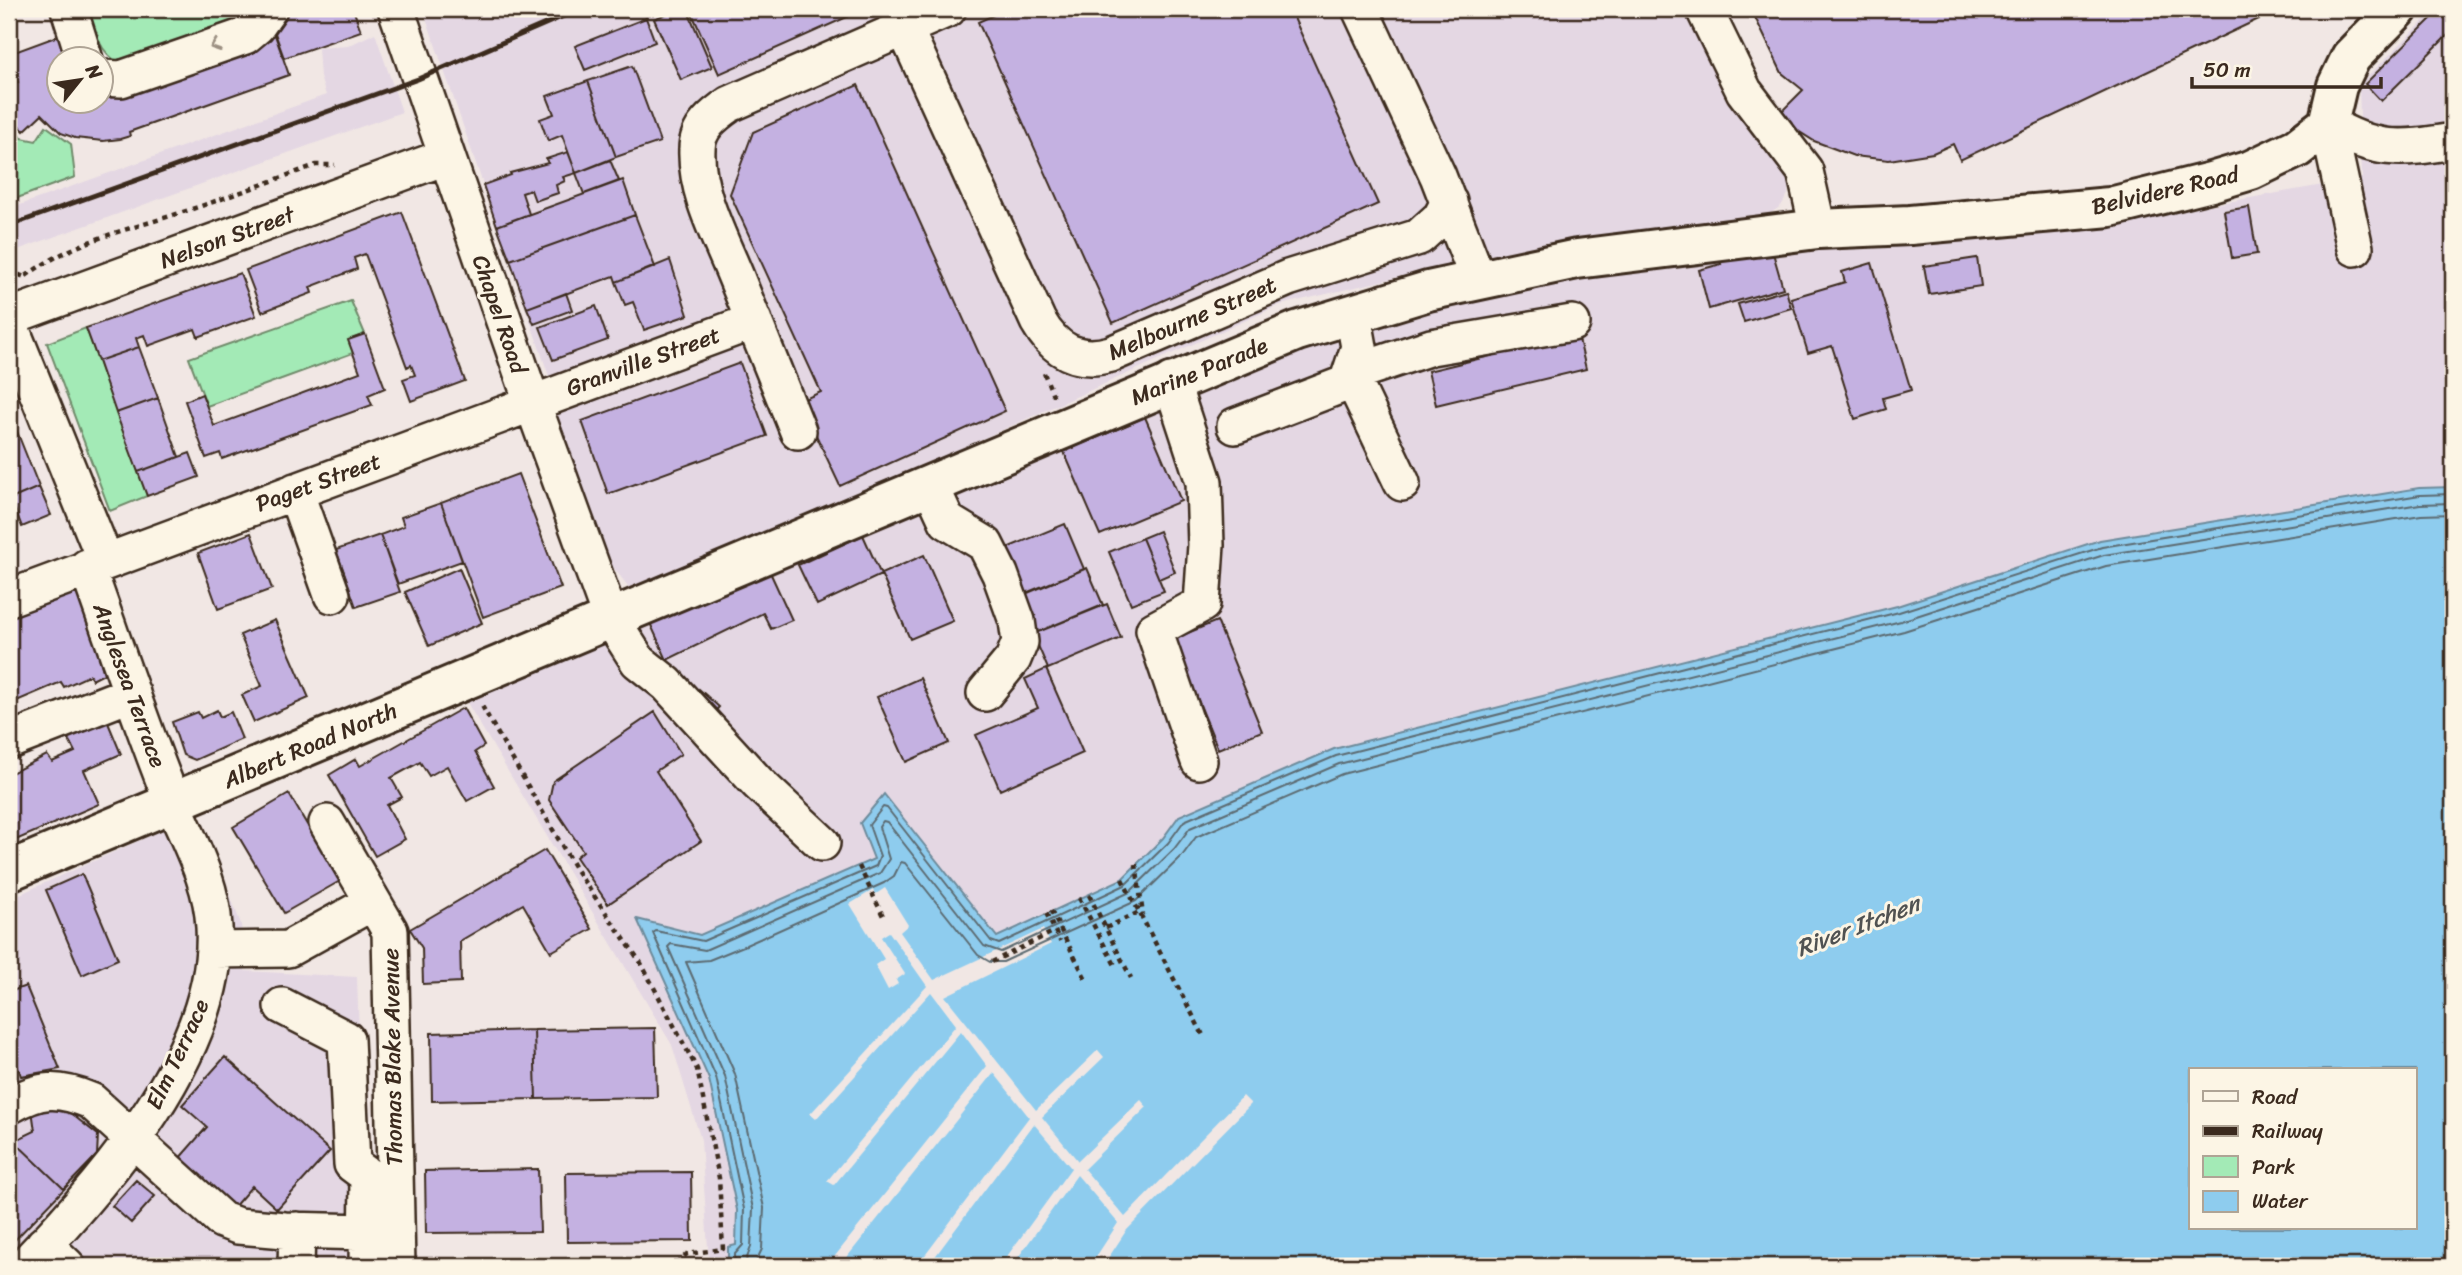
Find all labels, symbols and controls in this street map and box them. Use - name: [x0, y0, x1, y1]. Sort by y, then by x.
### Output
- one-way arrow: [210, 38, 222, 52]
- north arrow: [46, 46, 116, 116]
- scale bar: [2192, 46, 2382, 90]
- text: 50 m: [2203, 51, 2251, 89]
- text: N: [76, 57, 112, 86]
- street label: Belvidere Road: [2088, 153, 2244, 227]
- street label: Nelson Street: [154, 193, 302, 281]
- street label: Chapel Road: [460, 249, 540, 381]
- street label: Melbourne Street: [1101, 264, 1283, 372]
- street label: Granville Street: [560, 315, 726, 408]
- street label: Marine Parade: [1124, 325, 1274, 418]
- street label: Paget Street: [250, 441, 387, 524]
- street label: Anglesea Terrace: [80, 596, 178, 773]
- street label: Albert Road North: [216, 690, 404, 801]
- water label: River Itchen: [1790, 882, 1929, 969]
- street label: Thomas Blake Avenue: [370, 948, 415, 1166]
- street label: Elm Terrace: [134, 992, 221, 1117]
- legend: [2189, 1068, 2416, 1230]
- text: Road: [2252, 1078, 2299, 1116]
- text: Railway: [2252, 1112, 2323, 1150]
- text: Park: [2252, 1148, 2295, 1186]
- text: Water: [2252, 1182, 2309, 1220]

